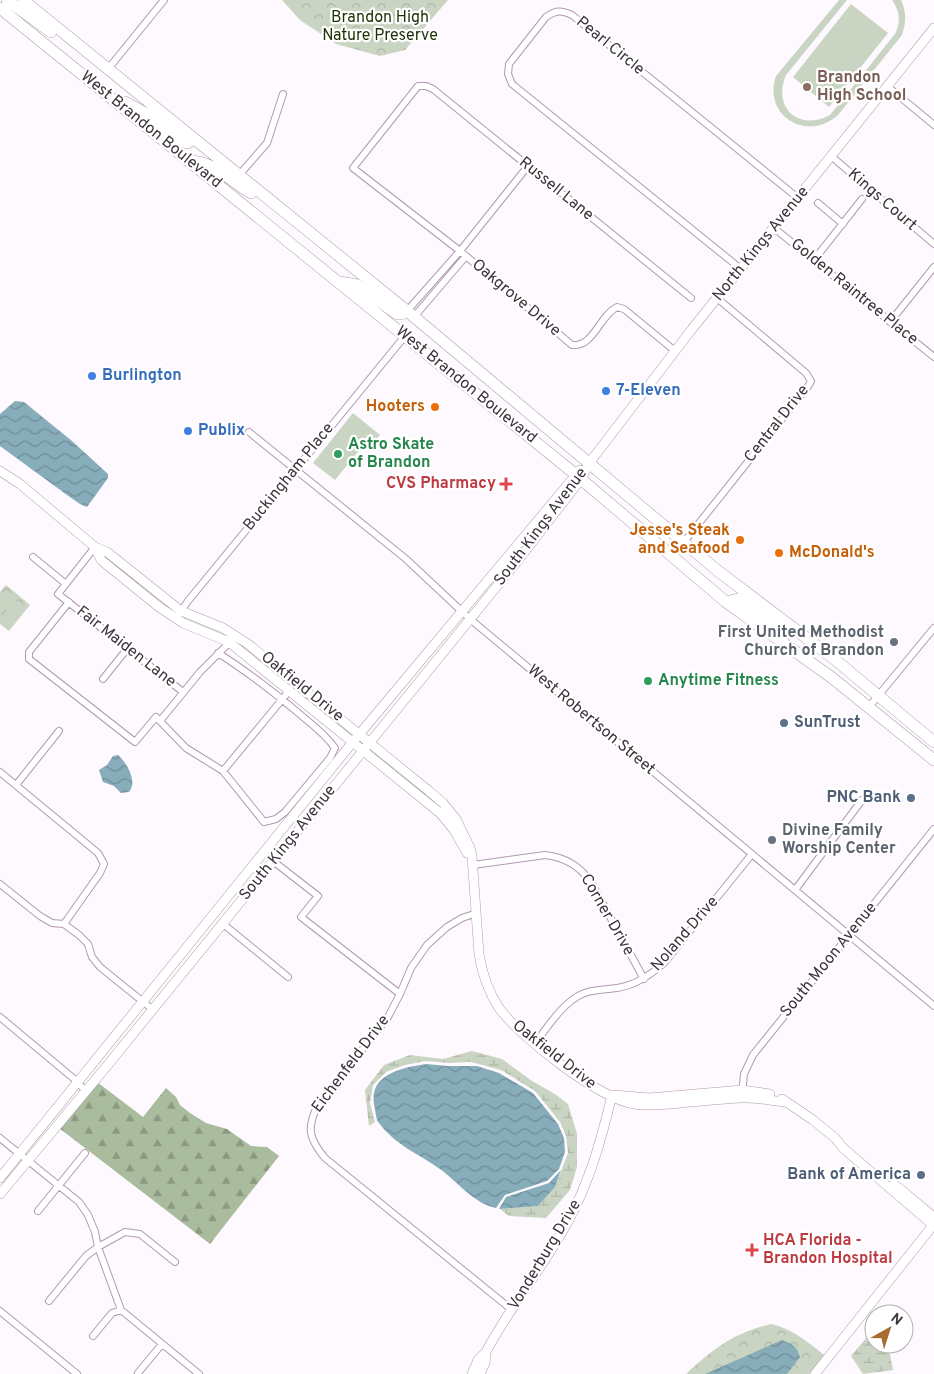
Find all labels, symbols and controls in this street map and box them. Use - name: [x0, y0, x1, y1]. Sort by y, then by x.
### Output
- park label: Brandon High Nature Preserve: [322, 8, 438, 46]
- street label: Pearl Circle: [572, 12, 648, 80]
- street label: West Brandon Boulevard: [76, 67, 226, 193]
- place label: Brandon High School: [817, 68, 906, 106]
- marker: Brandon High School: [801, 81, 813, 93]
- street label: Russell Lane: [515, 153, 597, 225]
- street label: Kings Court: [843, 165, 921, 235]
- street label: North Kings Avenue: [708, 182, 814, 306]
- street label: Golden Raintree Place: [786, 234, 922, 350]
- street label: Oakgrove Drive: [467, 255, 565, 341]
- street label: West Brandon Boulevard: [391, 322, 541, 448]
- place label: Burlington: [102, 366, 182, 386]
- marker: Burlington: [86, 370, 98, 382]
- place label: 7-Eleven: [616, 381, 681, 401]
- street label: Central Drive: [740, 381, 814, 467]
- marker: 7-Eleven: [600, 385, 612, 397]
- place label: Hooters: [366, 397, 425, 417]
- marker: Hooters: [429, 401, 441, 413]
- street label: Buckingham Place: [239, 419, 339, 535]
- place label: Publix: [198, 421, 245, 441]
- marker: Publix: [182, 425, 194, 437]
- place label: Astro Skate of Brandon: [348, 435, 434, 473]
- marker: Astro Skate of Brandon: [332, 448, 344, 460]
- street label: South Kings Avenue: [490, 464, 592, 590]
- place label: CVS Pharmacy: [386, 474, 496, 494]
- marker: CVS Pharmacy: [500, 478, 512, 490]
- place label: Jesse's Steak and Seafood: [629, 521, 730, 559]
- marker: Jesse's Steak and Seafood: [734, 534, 746, 546]
- place label: McDonald's: [789, 543, 875, 563]
- marker: McDonald's: [773, 547, 785, 559]
- street label: Fair Maiden Lane: [72, 602, 180, 692]
- place label: First United Methodist Church of Brandon: [718, 623, 884, 661]
- marker: First United Methodist Church of Brandon: [888, 636, 900, 648]
- street label: Oakfield Drive: [256, 647, 348, 727]
- street label: West Robertson Street: [523, 661, 659, 779]
- place label: Anytime Fitness: [658, 671, 779, 691]
- marker: Anytime Fitness: [642, 675, 654, 687]
- place label: SunTrust: [794, 713, 861, 733]
- marker: SunTrust: [778, 717, 790, 729]
- street label: South Kings Avenue: [235, 781, 341, 905]
- place label: PNC Bank: [826, 788, 901, 808]
- marker: PNC Bank: [905, 792, 917, 804]
- place label: Divine Family Worship Center: [782, 821, 896, 859]
- marker: Divine Family Worship Center: [766, 834, 778, 846]
- street label: Corner Drive: [576, 870, 638, 960]
- street label: Noland Drive: [647, 892, 723, 976]
- street label: South Moon Avenue: [776, 898, 882, 1022]
- street label: Eichenfeld Drive: [308, 1011, 394, 1117]
- street label: Oakfield Drive: [508, 1016, 600, 1094]
- place label: Bank of America: [787, 1165, 911, 1185]
- marker: Bank of America: [915, 1169, 927, 1181]
- street label: Vonderburg Drive: [504, 1196, 586, 1314]
- place label: HCA Florida - Brandon Hospital: [763, 1231, 893, 1269]
- marker: HCA Florida - Brandon Hospital: [745, 1243, 759, 1257]
- north arrow: [864, 1304, 914, 1354]
- text: N: [887, 1310, 905, 1330]

